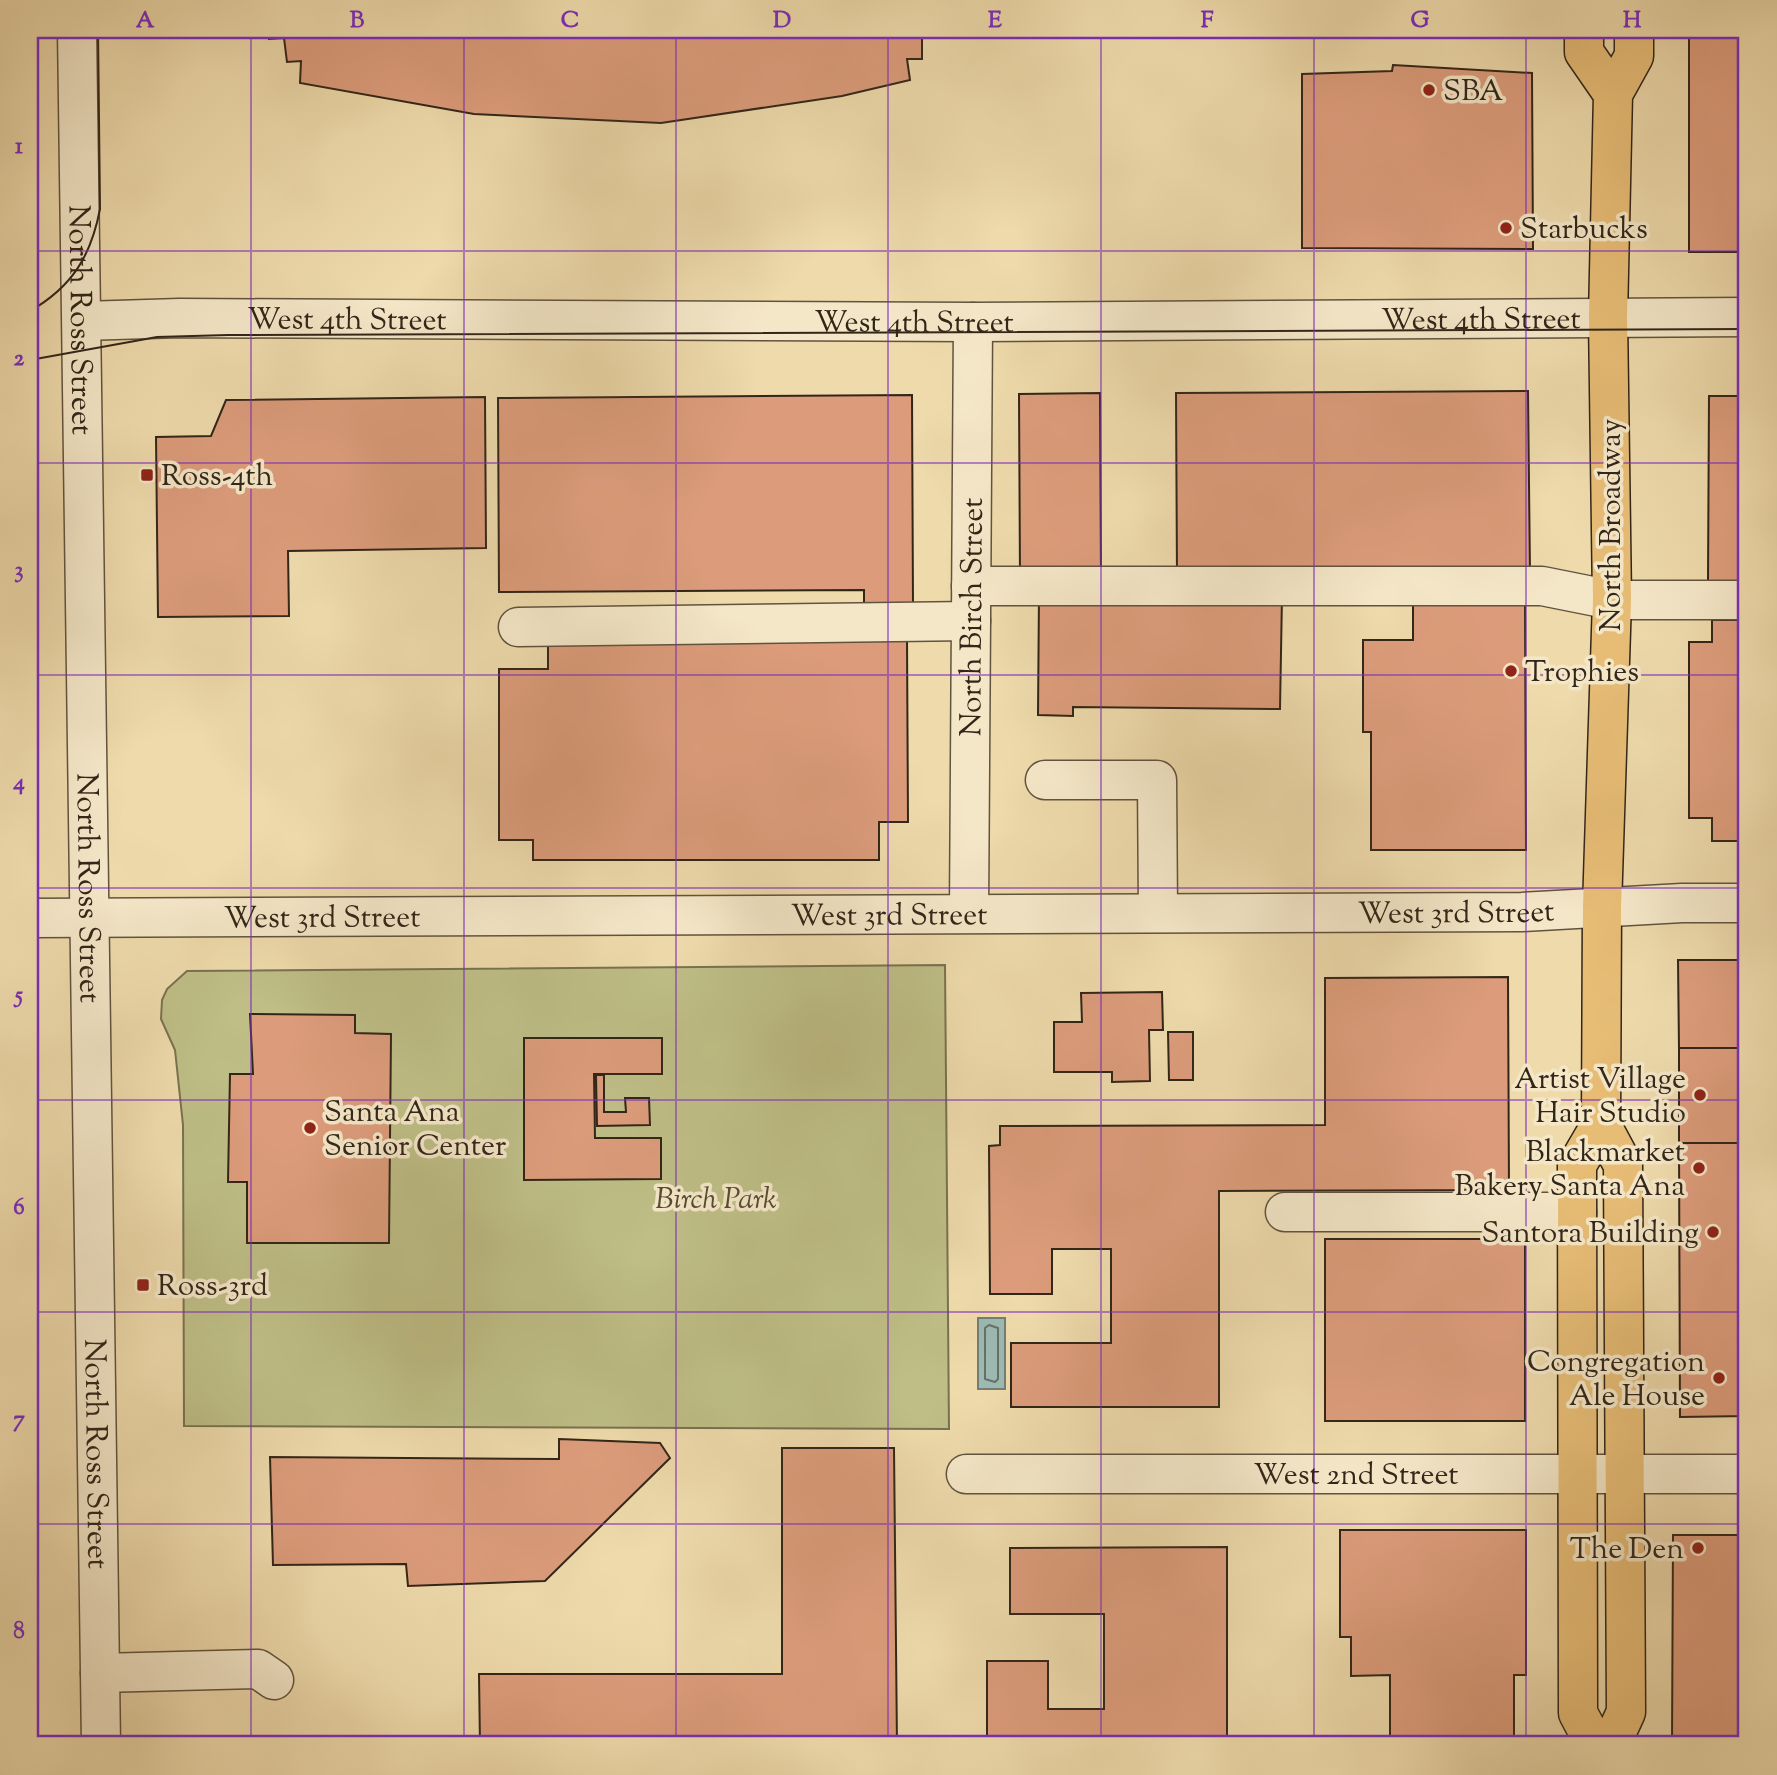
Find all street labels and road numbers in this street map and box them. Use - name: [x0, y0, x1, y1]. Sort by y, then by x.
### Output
- street label: North Ross Street: [55, 205, 102, 435]
- street label: West 4th Street: [247, 299, 447, 343]
- street label: West 4th Street: [1381, 299, 1581, 343]
- street label: West 4th Street: [814, 302, 1014, 346]
- street label: North Broadway: [1591, 419, 1634, 631]
- street label: North Birch Street: [951, 497, 996, 737]
- street label: North Ross Street: [63, 773, 110, 1003]
- street label: West 3rd Street: [1358, 891, 1556, 937]
- street label: West 3rd Street: [791, 895, 987, 939]
- street label: West 3rd Street: [224, 897, 420, 941]
- street label: North Ross Street: [71, 1339, 118, 1569]
- street label: West 2nd Street: [1253, 1455, 1459, 1498]

